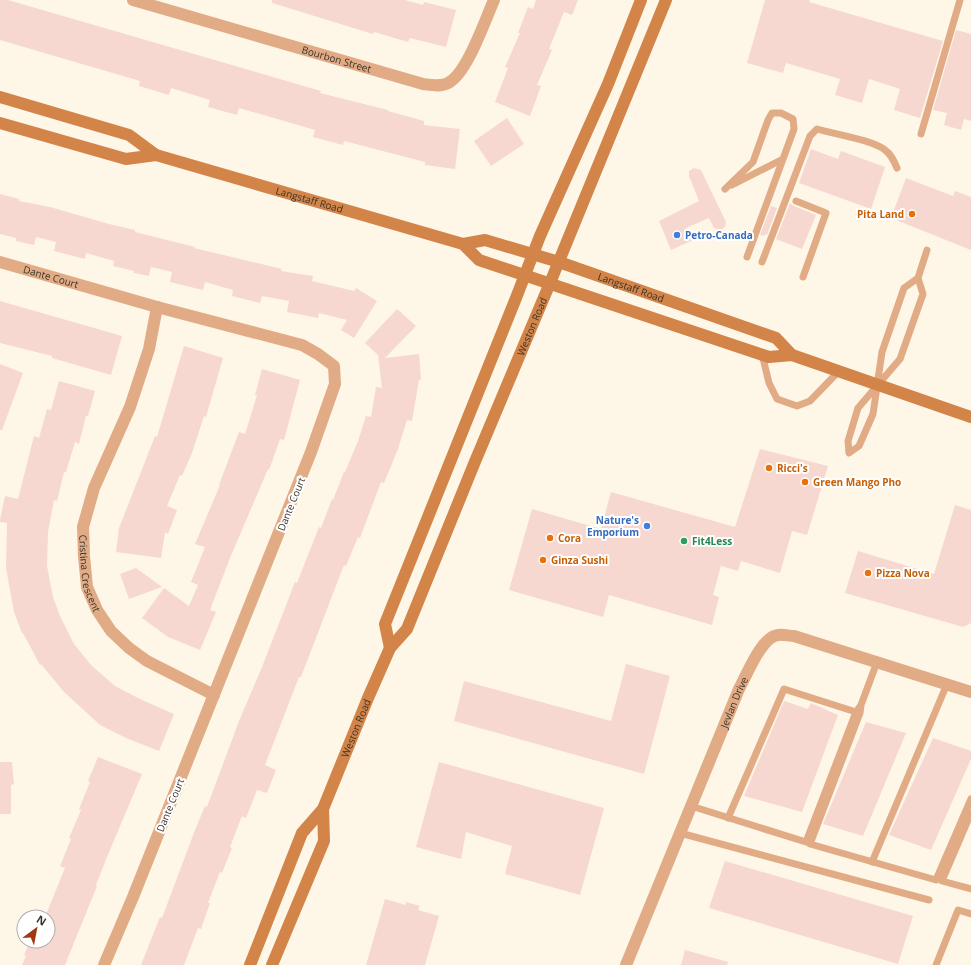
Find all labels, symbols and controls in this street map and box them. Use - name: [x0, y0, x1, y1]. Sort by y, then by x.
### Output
- street label: Bourbon Street: [300, 42, 373, 76]
- street label: Langstaff Road: [274, 183, 345, 216]
- place label: Pita Land: [857, 207, 904, 221]
- marker: Pita Land: [907, 209, 917, 219]
- place label: Petro-Canada: [685, 228, 753, 242]
- marker: Petro-Canada: [672, 230, 682, 240]
- street label: Dante Court: [22, 262, 81, 291]
- street label: Langstaff Road: [596, 269, 666, 305]
- street label: Weston Road: [513, 295, 550, 358]
- place label: Ricci's: [777, 461, 808, 475]
- marker: Ricci's: [764, 463, 774, 473]
- street label: Dante Court: [274, 475, 308, 533]
- place label: Green Mango Pho: [813, 475, 901, 489]
- marker: Green Mango Pho: [800, 477, 810, 487]
- place label: Nature's Emporium: [587, 513, 639, 539]
- marker: Nature's Emporium: [642, 521, 652, 531]
- place label: Cora: [558, 531, 581, 545]
- marker: Cora: [545, 533, 555, 543]
- street label: Cristina Crescent: [76, 534, 104, 614]
- place label: Fit4Less: [692, 534, 732, 548]
- marker: Fit4Less: [679, 536, 689, 546]
- place label: Ginza Sushi: [551, 553, 608, 567]
- marker: Ginza Sushi: [538, 555, 548, 565]
- place label: Pizza Nova: [876, 566, 930, 580]
- marker: Pizza Nova: [863, 568, 873, 578]
- street label: Jevlan Drive: [716, 674, 751, 731]
- street label: Weston Road: [338, 697, 374, 759]
- street label: Dante Court: [153, 776, 187, 834]
- north arrow: [16, 909, 56, 949]
- text: N: [34, 911, 49, 929]

